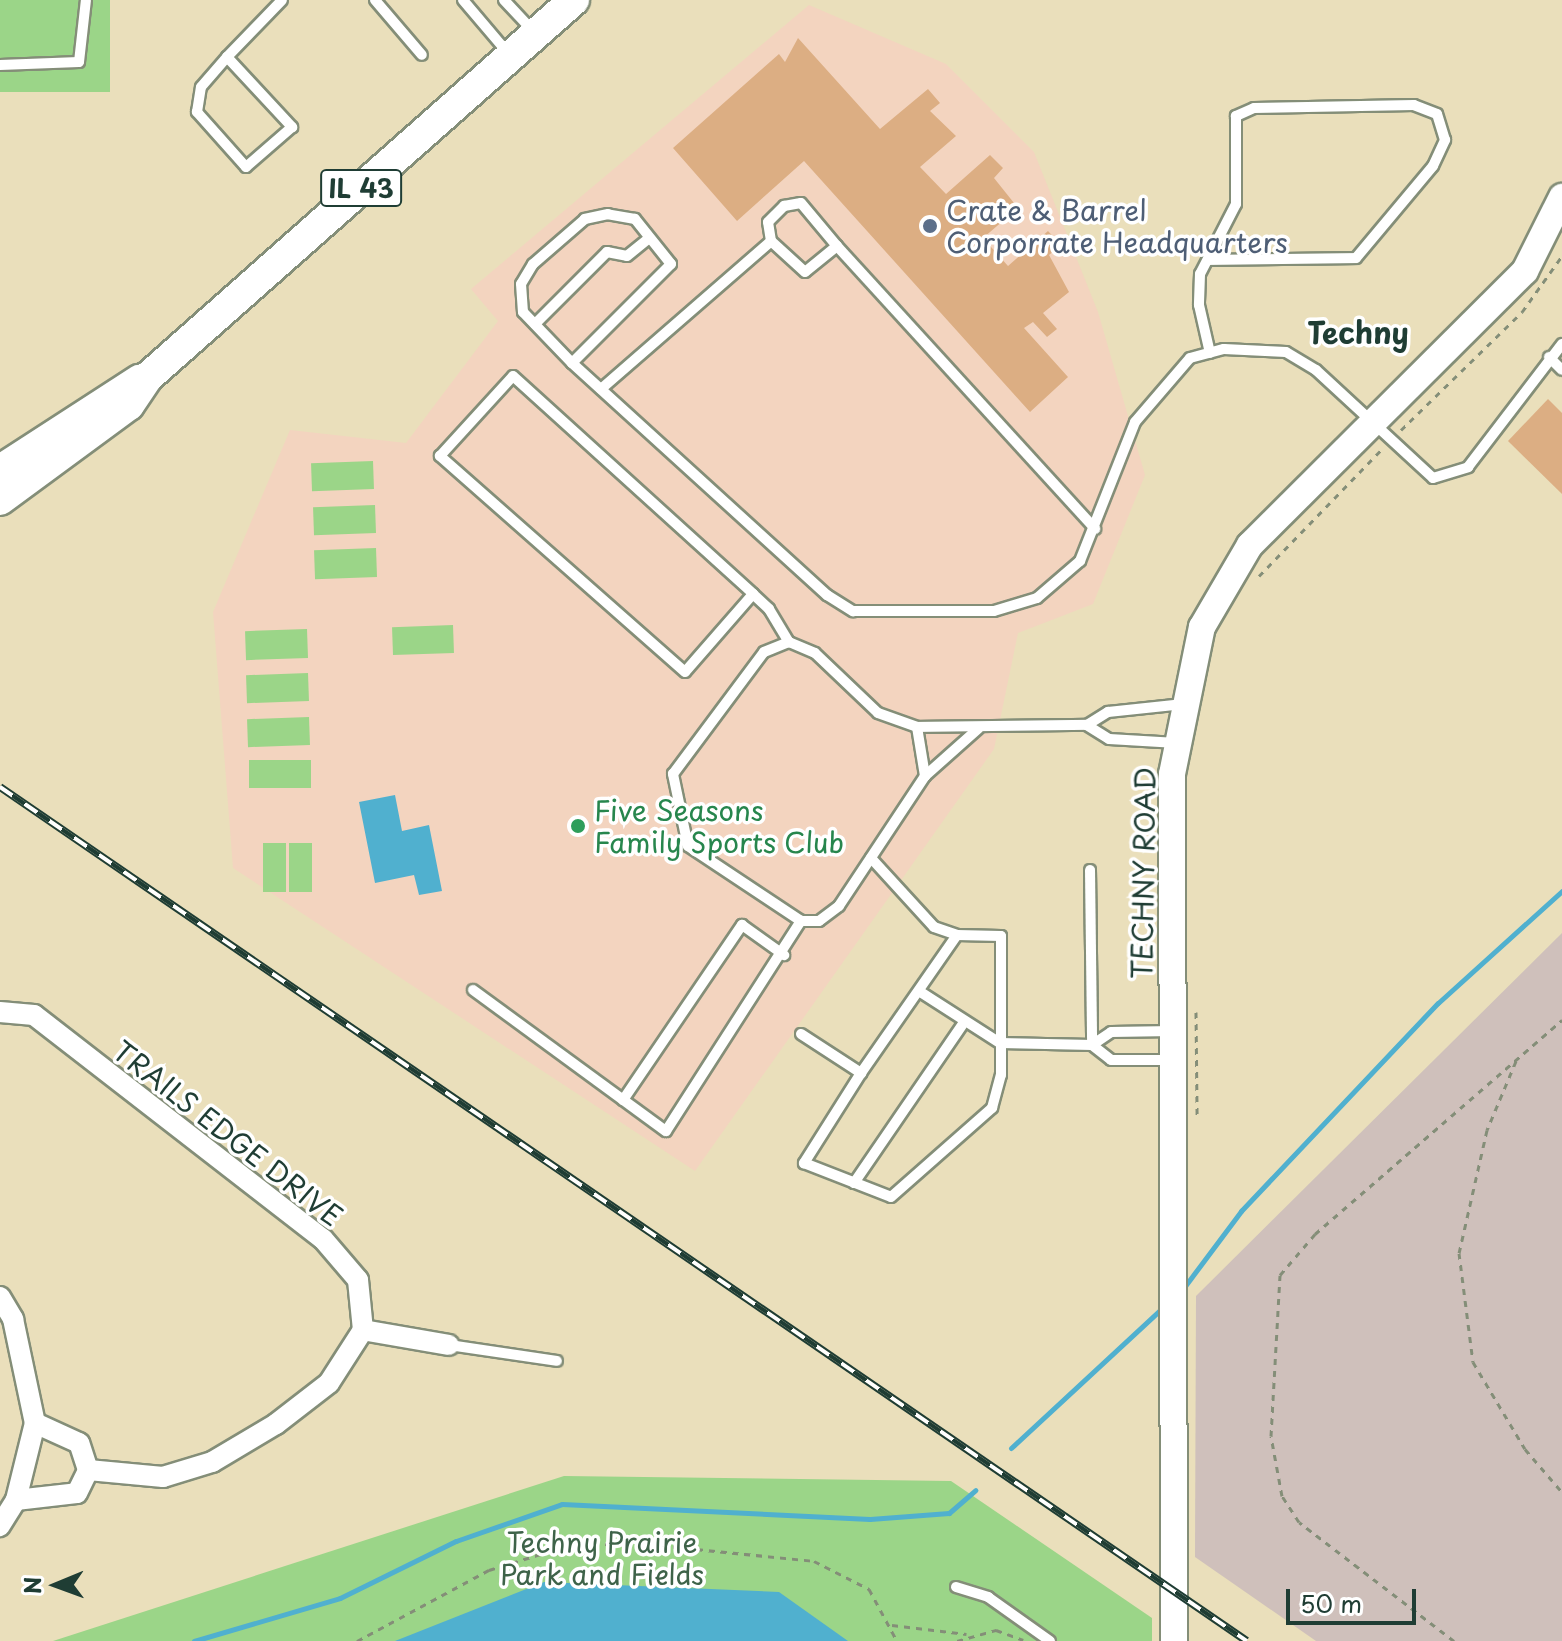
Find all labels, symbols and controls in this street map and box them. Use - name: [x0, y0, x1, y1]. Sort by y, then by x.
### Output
- road number: IL 43: [319, 166, 403, 210]
- place label: Crate & Barrel Corporrate Headquarters: [946, 193, 1288, 259]
- marker: Crate & Barrel Corporrate Headquarters: [921, 217, 939, 235]
- district label: Techny: [1307, 314, 1409, 350]
- street label: TECHNY ROAD: [1124, 767, 1162, 979]
- place label: Five Seasons Family Sports Club: [594, 793, 847, 859]
- marker: Five Seasons Family Sports Club: [569, 817, 587, 835]
- street label: TRAILS EDGE DRIVE: [105, 1032, 351, 1234]
- park label: Techny Prairie Park and Fields: [498, 1525, 706, 1591]
- north arrow: [16, 1545, 96, 1625]
- scale bar: [1290, 1573, 1420, 1623]
- text: N: [15, 1576, 48, 1594]
- text: 50 m: [1300, 1585, 1362, 1621]

